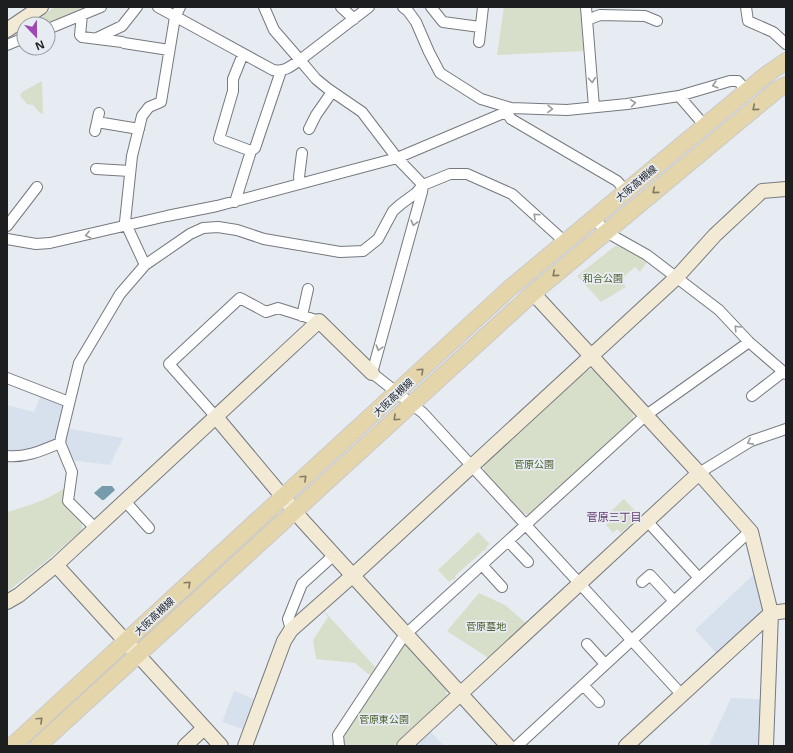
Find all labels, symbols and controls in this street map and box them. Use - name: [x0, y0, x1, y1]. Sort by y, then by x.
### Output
- north arrow: [16, 16, 56, 56]
- text: N: [33, 37, 47, 54]
- one-way arrow: [587, 77, 596, 83]
- one-way arrow: [712, 80, 719, 89]
- one-way arrow: [630, 99, 636, 108]
- one-way arrow: [752, 104, 759, 111]
- one-way arrow: [547, 105, 553, 114]
- street label: 大阪高槻線: [612, 162, 660, 204]
- one-way arrow: [652, 187, 660, 194]
- one-way arrow: [533, 213, 541, 221]
- one-way arrow: [410, 219, 419, 226]
- one-way arrow: [85, 230, 91, 238]
- one-way arrow: [552, 270, 560, 277]
- park label: 和合公園: [583, 271, 623, 285]
- one-way arrow: [735, 326, 742, 333]
- one-way arrow: [375, 345, 384, 352]
- one-way arrow: [416, 369, 423, 376]
- street label: 大阪高槻線: [370, 375, 416, 419]
- one-way arrow: [394, 413, 401, 420]
- one-way arrow: [746, 437, 754, 445]
- park label: 菅原公園: [514, 457, 554, 471]
- one-way arrow: [299, 475, 307, 483]
- district label: 菅原三丁目: [587, 509, 642, 524]
- one-way arrow: [183, 582, 190, 589]
- street label: 大阪高槻線: [131, 594, 177, 638]
- park label: 菅原墓地: [466, 619, 507, 633]
- park label: 菅原東公園: [359, 712, 409, 726]
- one-way arrow: [35, 717, 43, 724]

